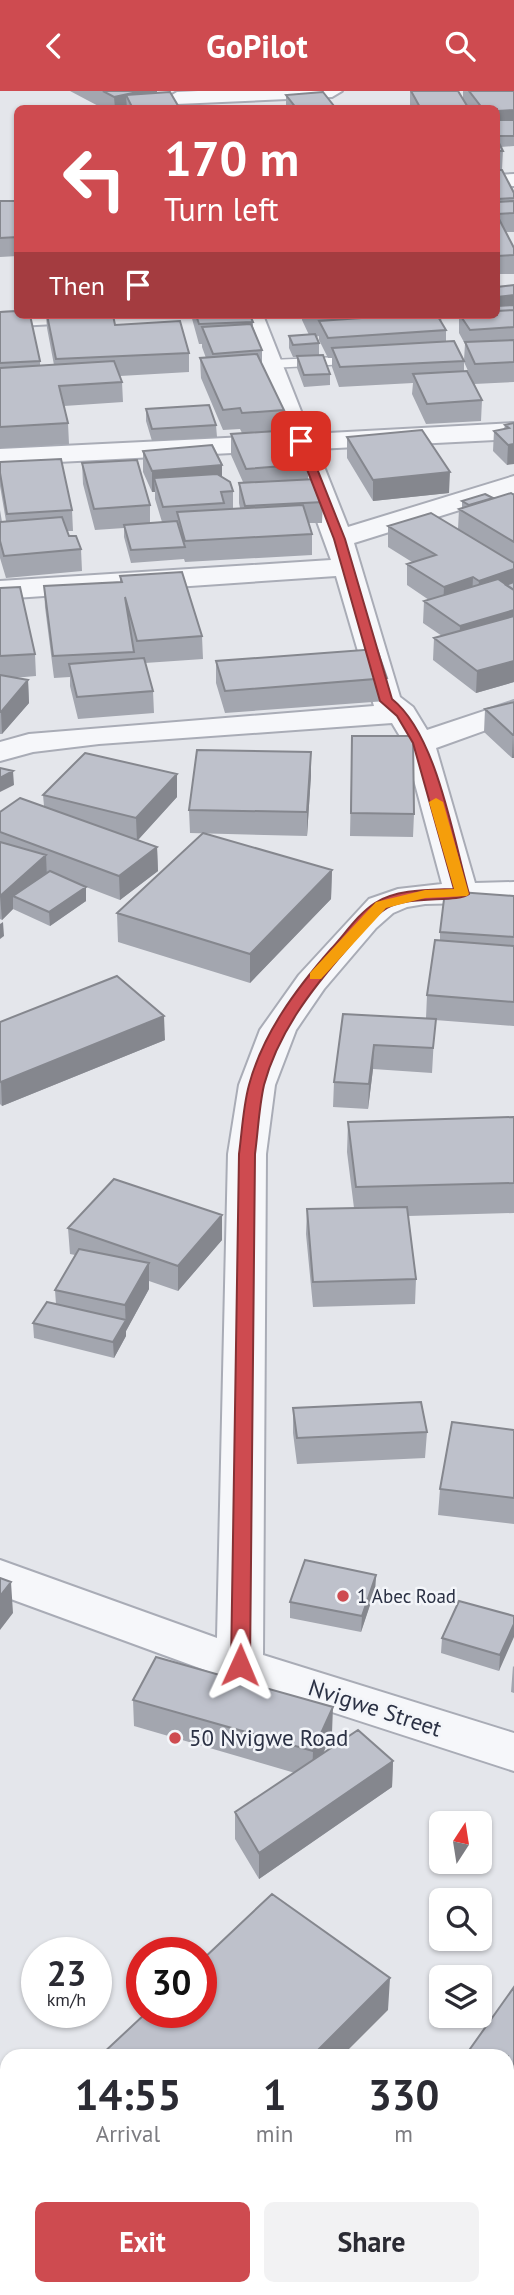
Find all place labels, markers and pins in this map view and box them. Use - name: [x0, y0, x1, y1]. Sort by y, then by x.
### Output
- pin: [271, 411, 331, 471]
- place label: 1 Abec Road: [357, 1584, 456, 1608]
- marker: 1 Abec Road: [335, 1588, 351, 1604]
- place label: 50 Nvigwe Road: [189, 1723, 348, 1752]
- marker: 50 Nvigwe Road: [167, 1730, 183, 1746]

